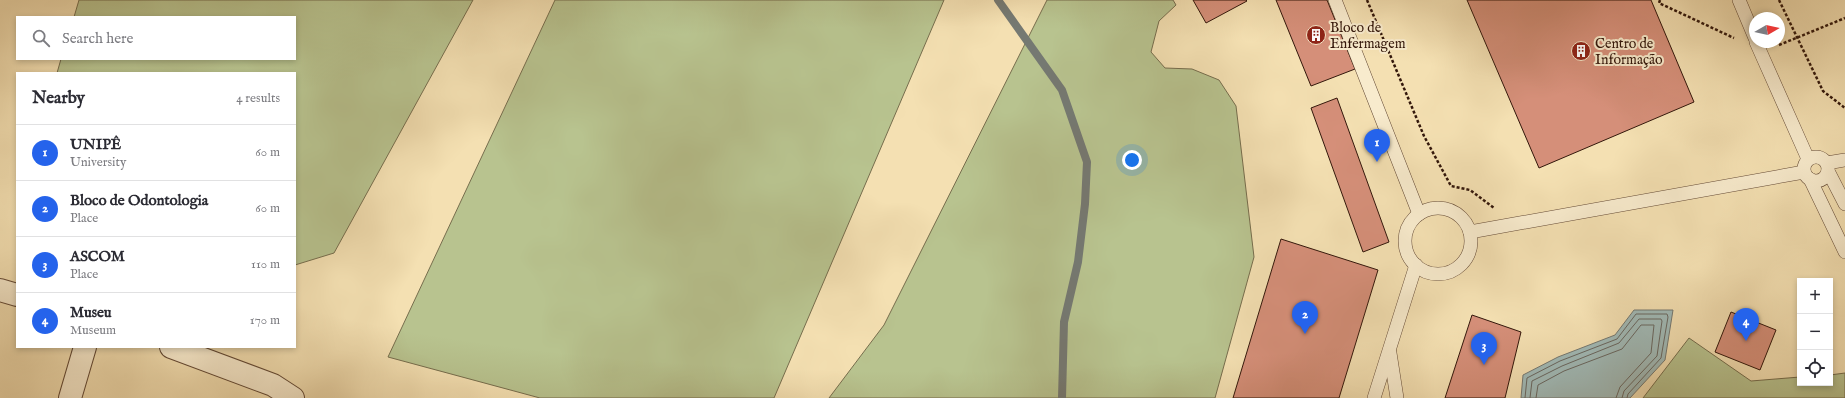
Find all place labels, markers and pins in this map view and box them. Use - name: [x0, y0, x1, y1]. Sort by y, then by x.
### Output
- place label: Bloco de Enfermagem: [1330, 19, 1406, 53]
- building icon: Bloco de Enfermagem: [1305, 24, 1327, 46]
- place label: Centro de Informação: [1595, 35, 1663, 69]
- building icon: Centro de Informação: [1570, 40, 1592, 62]
- pin: 1: [1364, 129, 1390, 162]
- pin: 2: [1292, 301, 1318, 334]
- pin: 4: [1733, 308, 1759, 341]
- pin: 3: [1471, 332, 1497, 365]

